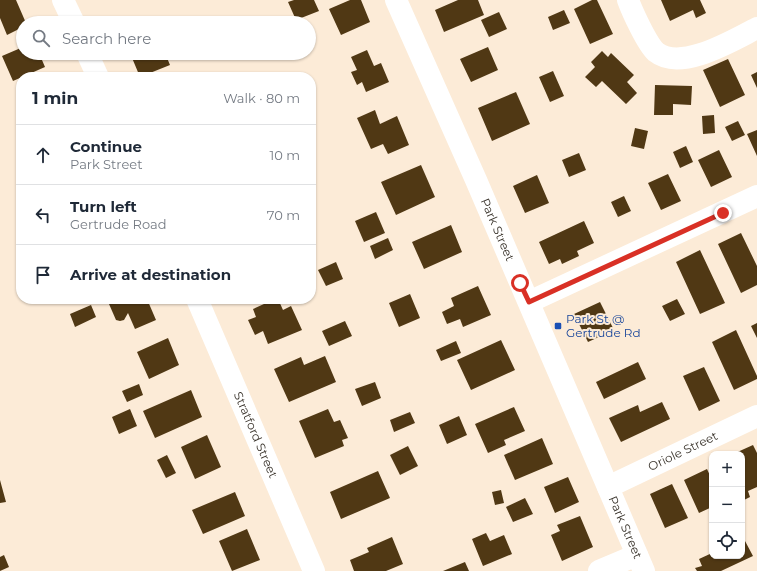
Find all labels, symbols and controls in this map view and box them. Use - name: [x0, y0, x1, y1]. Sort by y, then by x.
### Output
- search box: [16, 16, 316, 60]
- icon: search: [30, 27, 52, 49]
- text: Search here: [62, 29, 151, 48]
- text: 1 min: [32, 88, 78, 108]
- text: Walk · 80 m: [223, 90, 300, 106]
- text: Continue: [70, 137, 142, 156]
- icon: ahead: [32, 144, 54, 166]
- text: 10 m: [270, 147, 300, 163]
- text: Park Street: [70, 156, 142, 172]
- street label: Park Street: [478, 196, 518, 263]
- text: Turn left: [70, 197, 137, 216]
- icon: left: [32, 204, 54, 226]
- route end: [714, 204, 732, 222]
- text: 70 m: [267, 207, 300, 223]
- text: Gertrude Road: [70, 216, 167, 232]
- icon: arrive: [32, 264, 54, 286]
- text: Arrive at destination: [70, 265, 231, 284]
- route start: [511, 274, 529, 292]
- place label: Park St @ Gertrude Rd: [566, 311, 641, 340]
- marker: Park St @ Gertrude Rd: [553, 321, 563, 331]
- street label: Stratford Street: [231, 389, 281, 480]
- street label: Oriole Street: [645, 428, 720, 474]
- map controls: [709, 451, 745, 559]
- button: +: [709, 451, 745, 487]
- button: −: [709, 487, 745, 523]
- street label: Park Street: [606, 493, 646, 561]
- button: locate: [709, 523, 745, 559]

